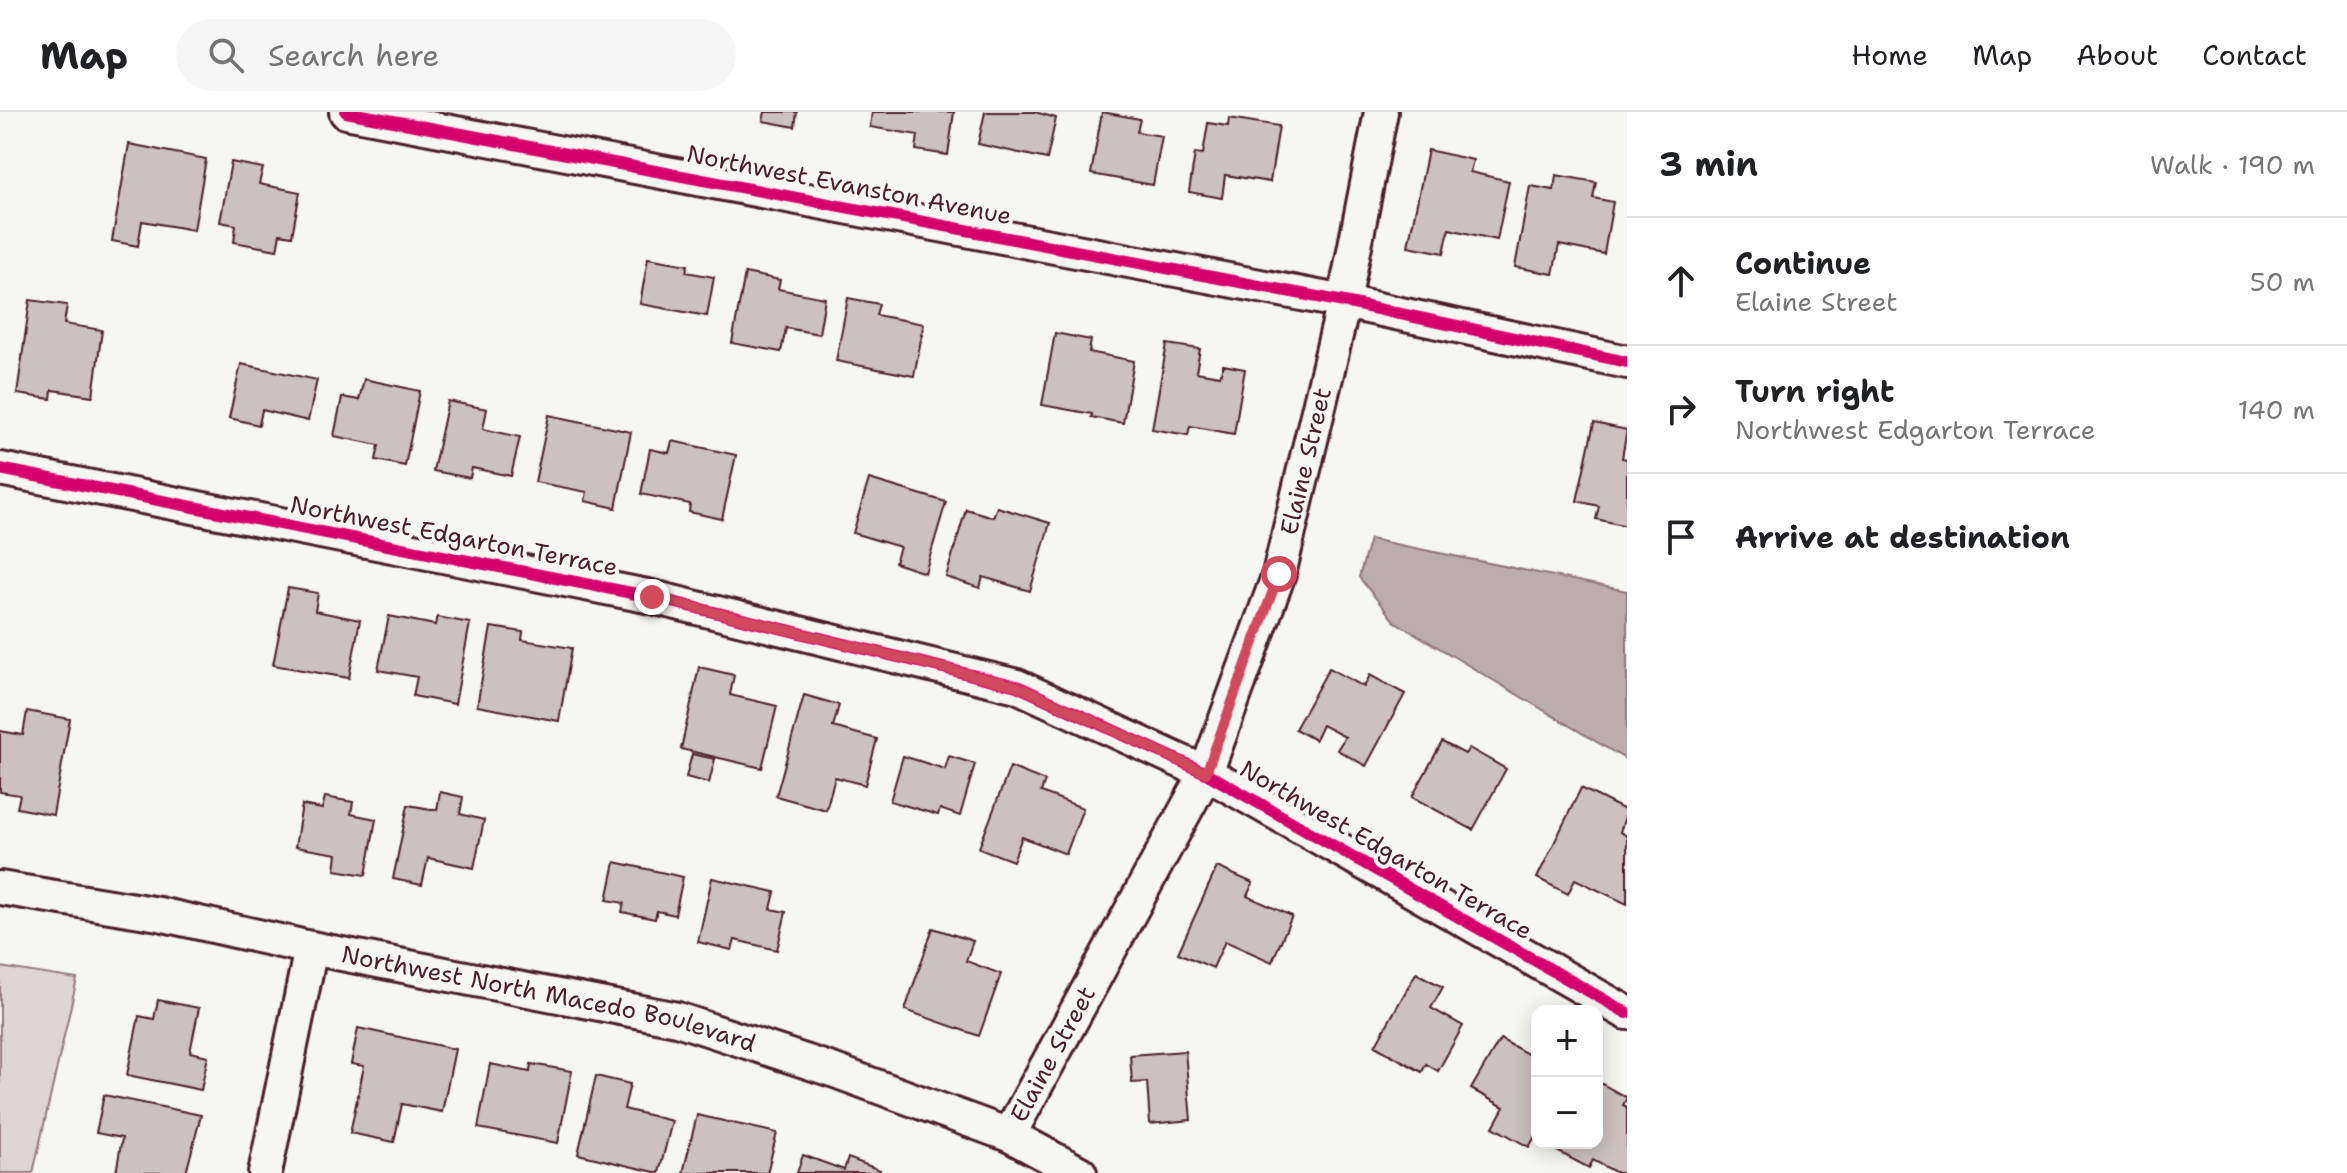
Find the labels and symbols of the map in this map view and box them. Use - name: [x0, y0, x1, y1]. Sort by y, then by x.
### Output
- street label: Northwest Evanston Avenue: [684, 138, 1014, 232]
- street label: Elaine Street: [1273, 385, 1339, 538]
- street label: Northwest Edgarton Terrace: [288, 489, 620, 583]
- route start: [1261, 556, 1297, 592]
- route end: [634, 579, 670, 615]
- street label: Northwest Edgarton Terrace: [1234, 753, 1538, 947]
- street label: Northwest North Macedo Boulevard: [339, 938, 760, 1060]
- street label: Elaine Street: [1003, 981, 1103, 1128]

